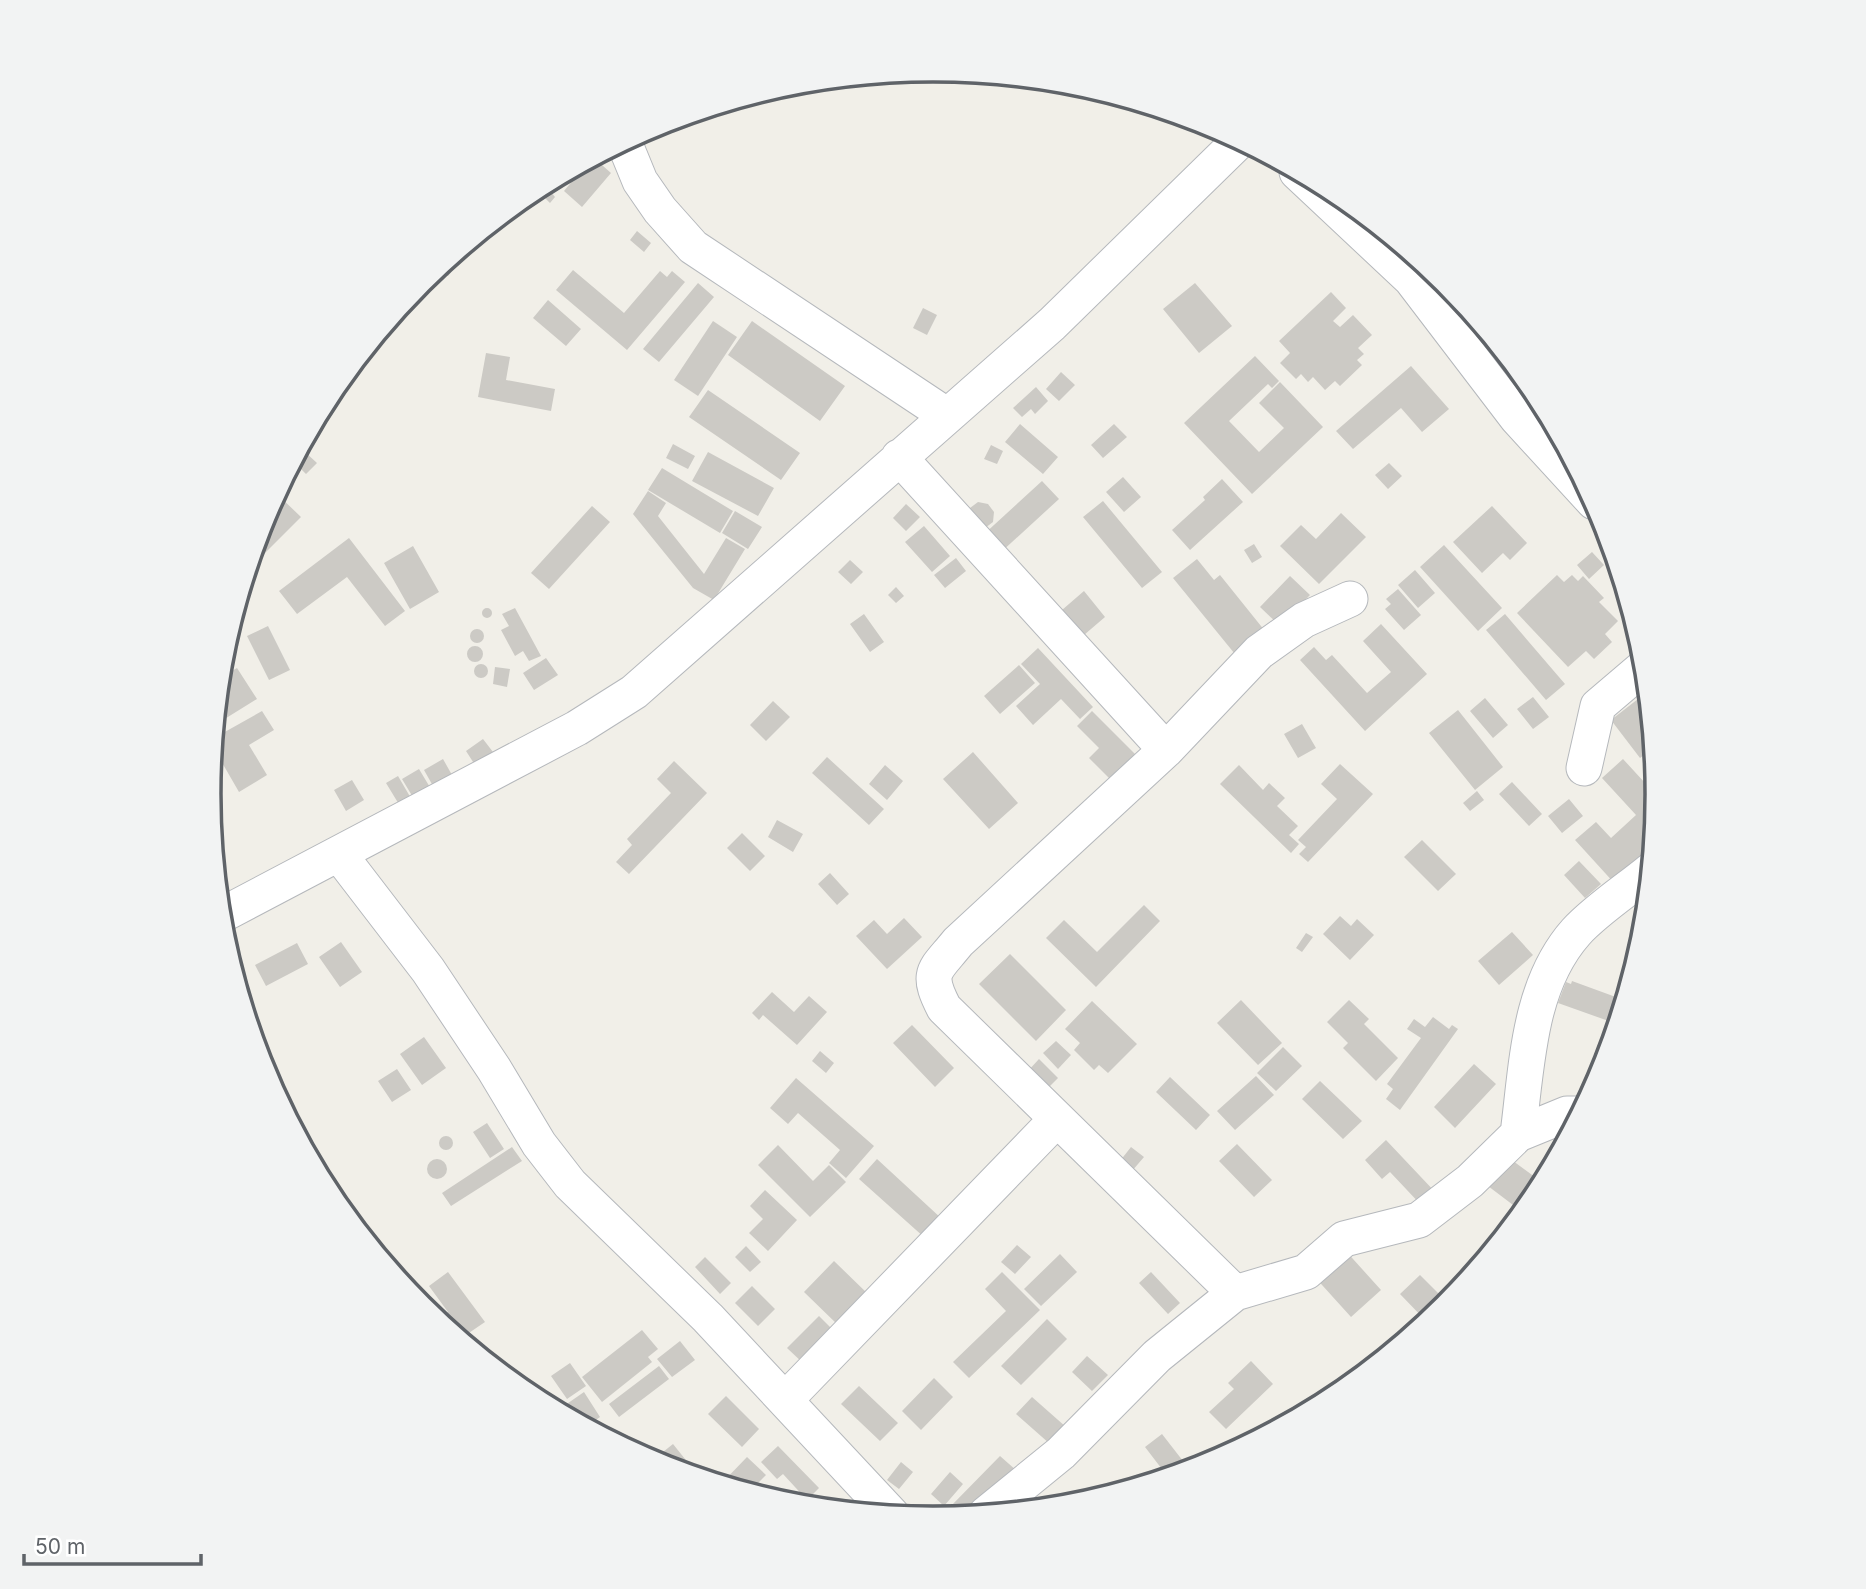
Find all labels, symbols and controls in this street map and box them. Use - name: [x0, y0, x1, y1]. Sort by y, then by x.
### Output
- scale bar: [24, 1522, 201, 1566]
- text: 50 m: [35, 1534, 85, 1559]

